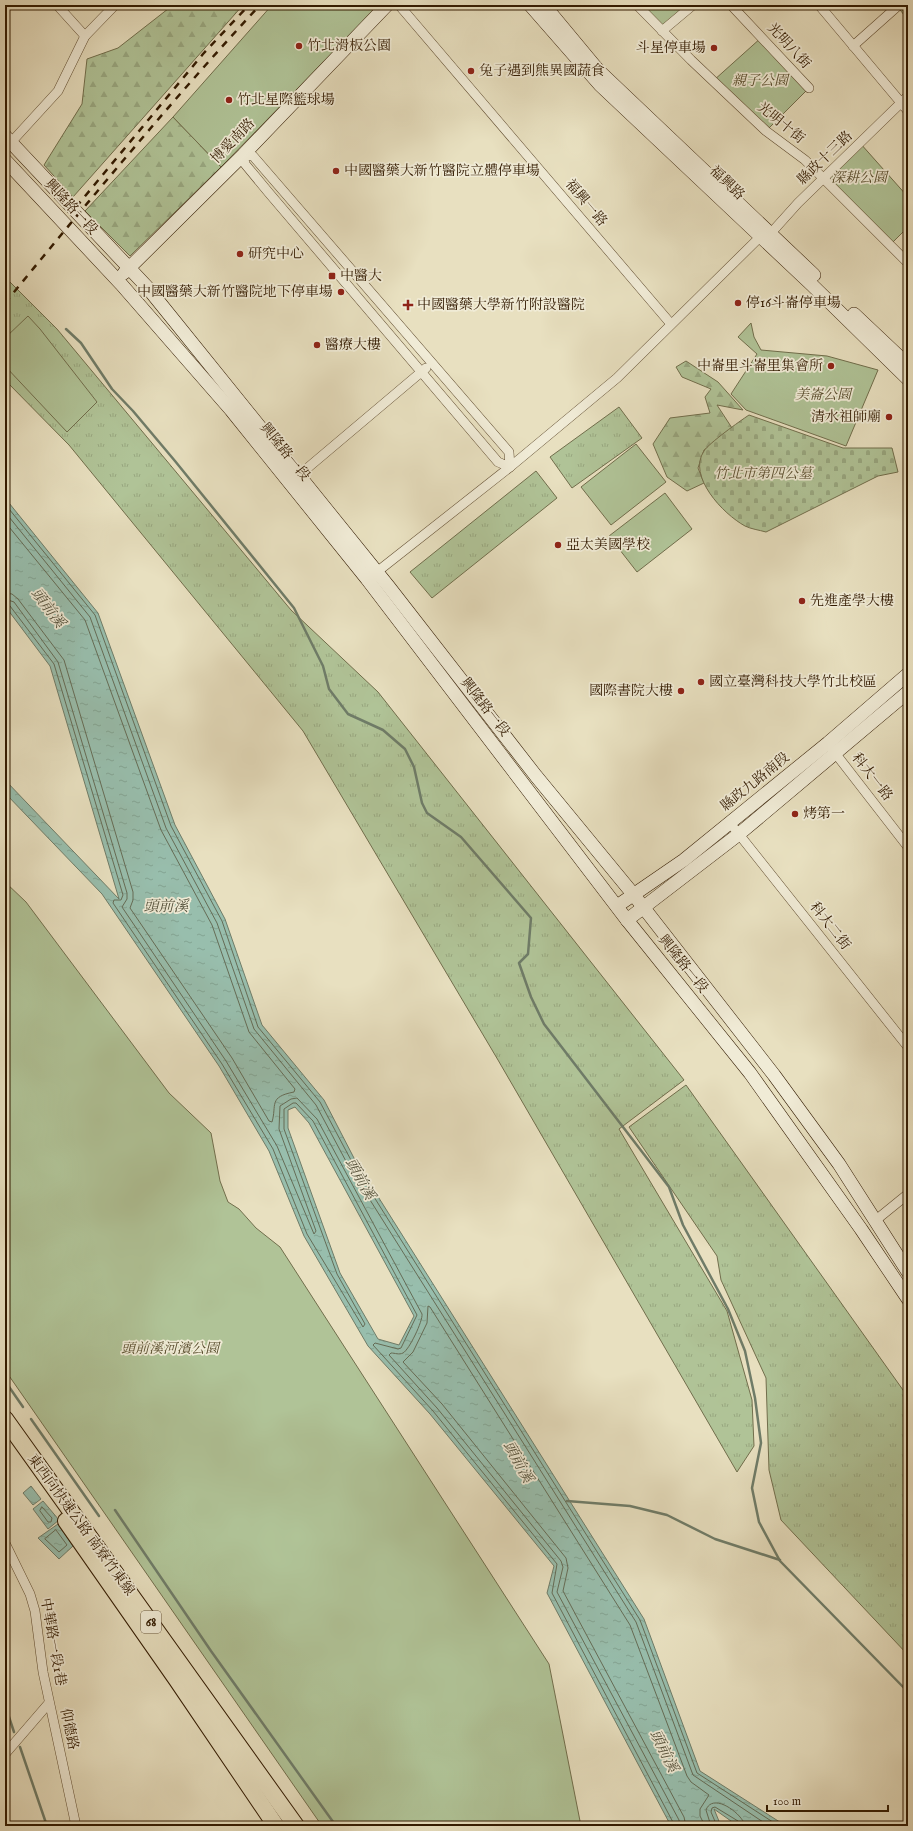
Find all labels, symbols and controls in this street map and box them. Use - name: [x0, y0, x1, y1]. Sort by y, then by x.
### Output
- street label: 光明八街: [763, 19, 815, 73]
- place label: 竹北滑板公園: [307, 37, 391, 55]
- place label: 斗星停車場: [636, 39, 706, 57]
- marker: 竹北滑板公園: [294, 41, 304, 51]
- marker: 斗星停車場: [709, 43, 719, 53]
- place label: 兔子遇到熊異國蔬食: [479, 62, 605, 80]
- marker: 兔子遇到熊異國蔬食: [466, 66, 476, 76]
- park label: 親子公園: [732, 72, 790, 90]
- place label: 竹北星際籃球場: [237, 91, 335, 109]
- marker: 竹北星際籃球場: [224, 95, 234, 105]
- street label: 光明十街: [754, 98, 808, 148]
- street label: 博愛南路: [207, 115, 259, 167]
- street label: 縣政十三路: [794, 127, 856, 189]
- place label: 中國醫藥大新竹醫院立體停車場: [344, 162, 540, 180]
- street label: 福興路: [706, 162, 748, 204]
- marker: 中國醫藥大新竹醫院立體停車場: [331, 166, 341, 176]
- park label: 深耕公園: [831, 169, 889, 187]
- street label: 興隆路一段: [41, 175, 101, 239]
- street label: 福興一路: [561, 176, 611, 230]
- place label: 研究中心: [248, 245, 304, 263]
- marker: 研究中心: [235, 249, 245, 259]
- place label: 中醫大: [340, 267, 382, 285]
- marker: 中醫大: [327, 271, 337, 281]
- place label: 中國醫藥大新竹醫院地下停車場: [137, 283, 333, 301]
- marker: 中國醫藥大新竹醫院地下停車場: [336, 287, 346, 297]
- place label: 停16斗崙停車場: [746, 294, 841, 312]
- place label: 中國醫藥大學新竹附設醫院: [417, 296, 585, 314]
- marker: 停16斗崙停車場: [733, 298, 743, 308]
- marker: 中國醫藥大學新竹附設醫院: [402, 299, 414, 311]
- place label: 醫療大樓: [325, 336, 381, 354]
- marker: 醫療大樓: [312, 340, 322, 350]
- place label: 中崙里斗崙里集會所: [697, 357, 823, 375]
- marker: 中崙里斗崙里集會所: [826, 361, 836, 371]
- park label: 美崙公園: [795, 386, 853, 404]
- place label: 清水祖師廟: [811, 408, 881, 426]
- marker: 清水祖師廟: [884, 412, 894, 422]
- street label: 興隆路一段: [256, 419, 314, 485]
- park label: 竹北市第四公墓: [714, 465, 814, 483]
- place label: 亞太美國學校: [566, 536, 650, 554]
- marker: 亞太美國學校: [553, 540, 563, 550]
- water label: 頭前溪: [27, 584, 70, 633]
- place label: 先進產學大樓: [810, 592, 894, 610]
- marker: 先進產學大樓: [797, 596, 807, 606]
- place label: 國立臺灣科技大學竹北校區: [709, 673, 877, 691]
- street label: 興隆路一段: [456, 674, 514, 740]
- marker: 國立臺灣科技大學竹北校區: [696, 677, 706, 687]
- place label: 國際書院大樓: [589, 682, 673, 700]
- marker: 國際書院大樓: [676, 686, 686, 696]
- street label: 縣政九路南段: [717, 749, 793, 815]
- street label: 科大一路: [848, 749, 896, 805]
- place label: 烤第一: [803, 805, 845, 823]
- marker: 烤第一: [790, 809, 800, 819]
- water label: 頭前溪: [143, 897, 190, 916]
- street label: 科大二街: [806, 898, 854, 954]
- street label: 興隆路一段: [654, 931, 712, 997]
- water label: 頭前溪: [341, 1155, 380, 1205]
- park label: 頭前溪河濱公園: [121, 1340, 221, 1358]
- water label: 頭前溪: [499, 1438, 538, 1488]
- street label: 東西向快速公路 南寮竹東線: [23, 1451, 139, 1599]
- street label: 中華路一段1巷: [36, 1597, 70, 1687]
- road number: 68: [141, 1611, 161, 1633]
- street label: 仰德路: [56, 1707, 82, 1751]
- water label: 頭前溪: [646, 1727, 683, 1777]
- scale bar: [767, 1787, 888, 1813]
- text: 100 m: [773, 1794, 801, 1809]

